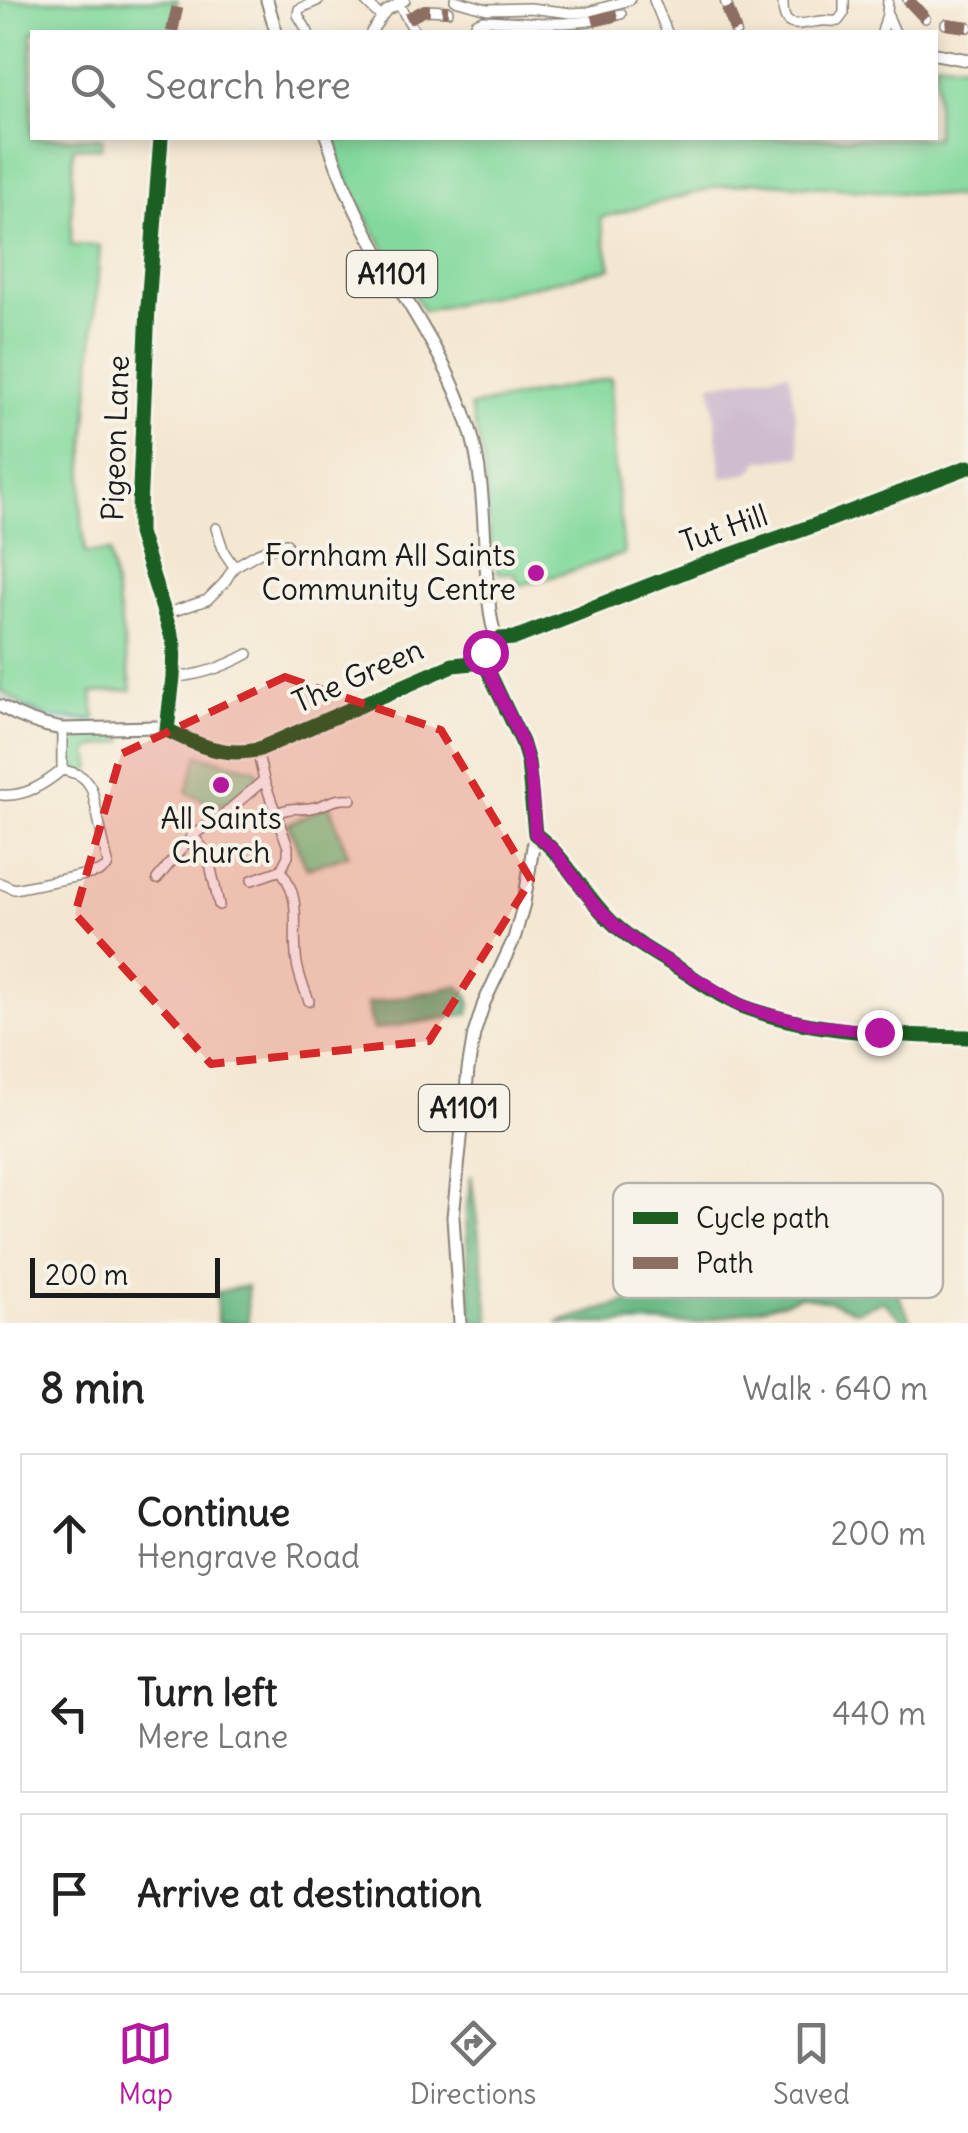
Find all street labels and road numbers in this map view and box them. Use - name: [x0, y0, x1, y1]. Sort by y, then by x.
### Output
- road number: A1101: [347, 251, 437, 297]
- street label: Pigeon Lane: [93, 354, 137, 521]
- street label: Tut Hill: [675, 495, 772, 561]
- street label: The Green: [286, 629, 429, 721]
- road number: A1101: [419, 1085, 509, 1131]

